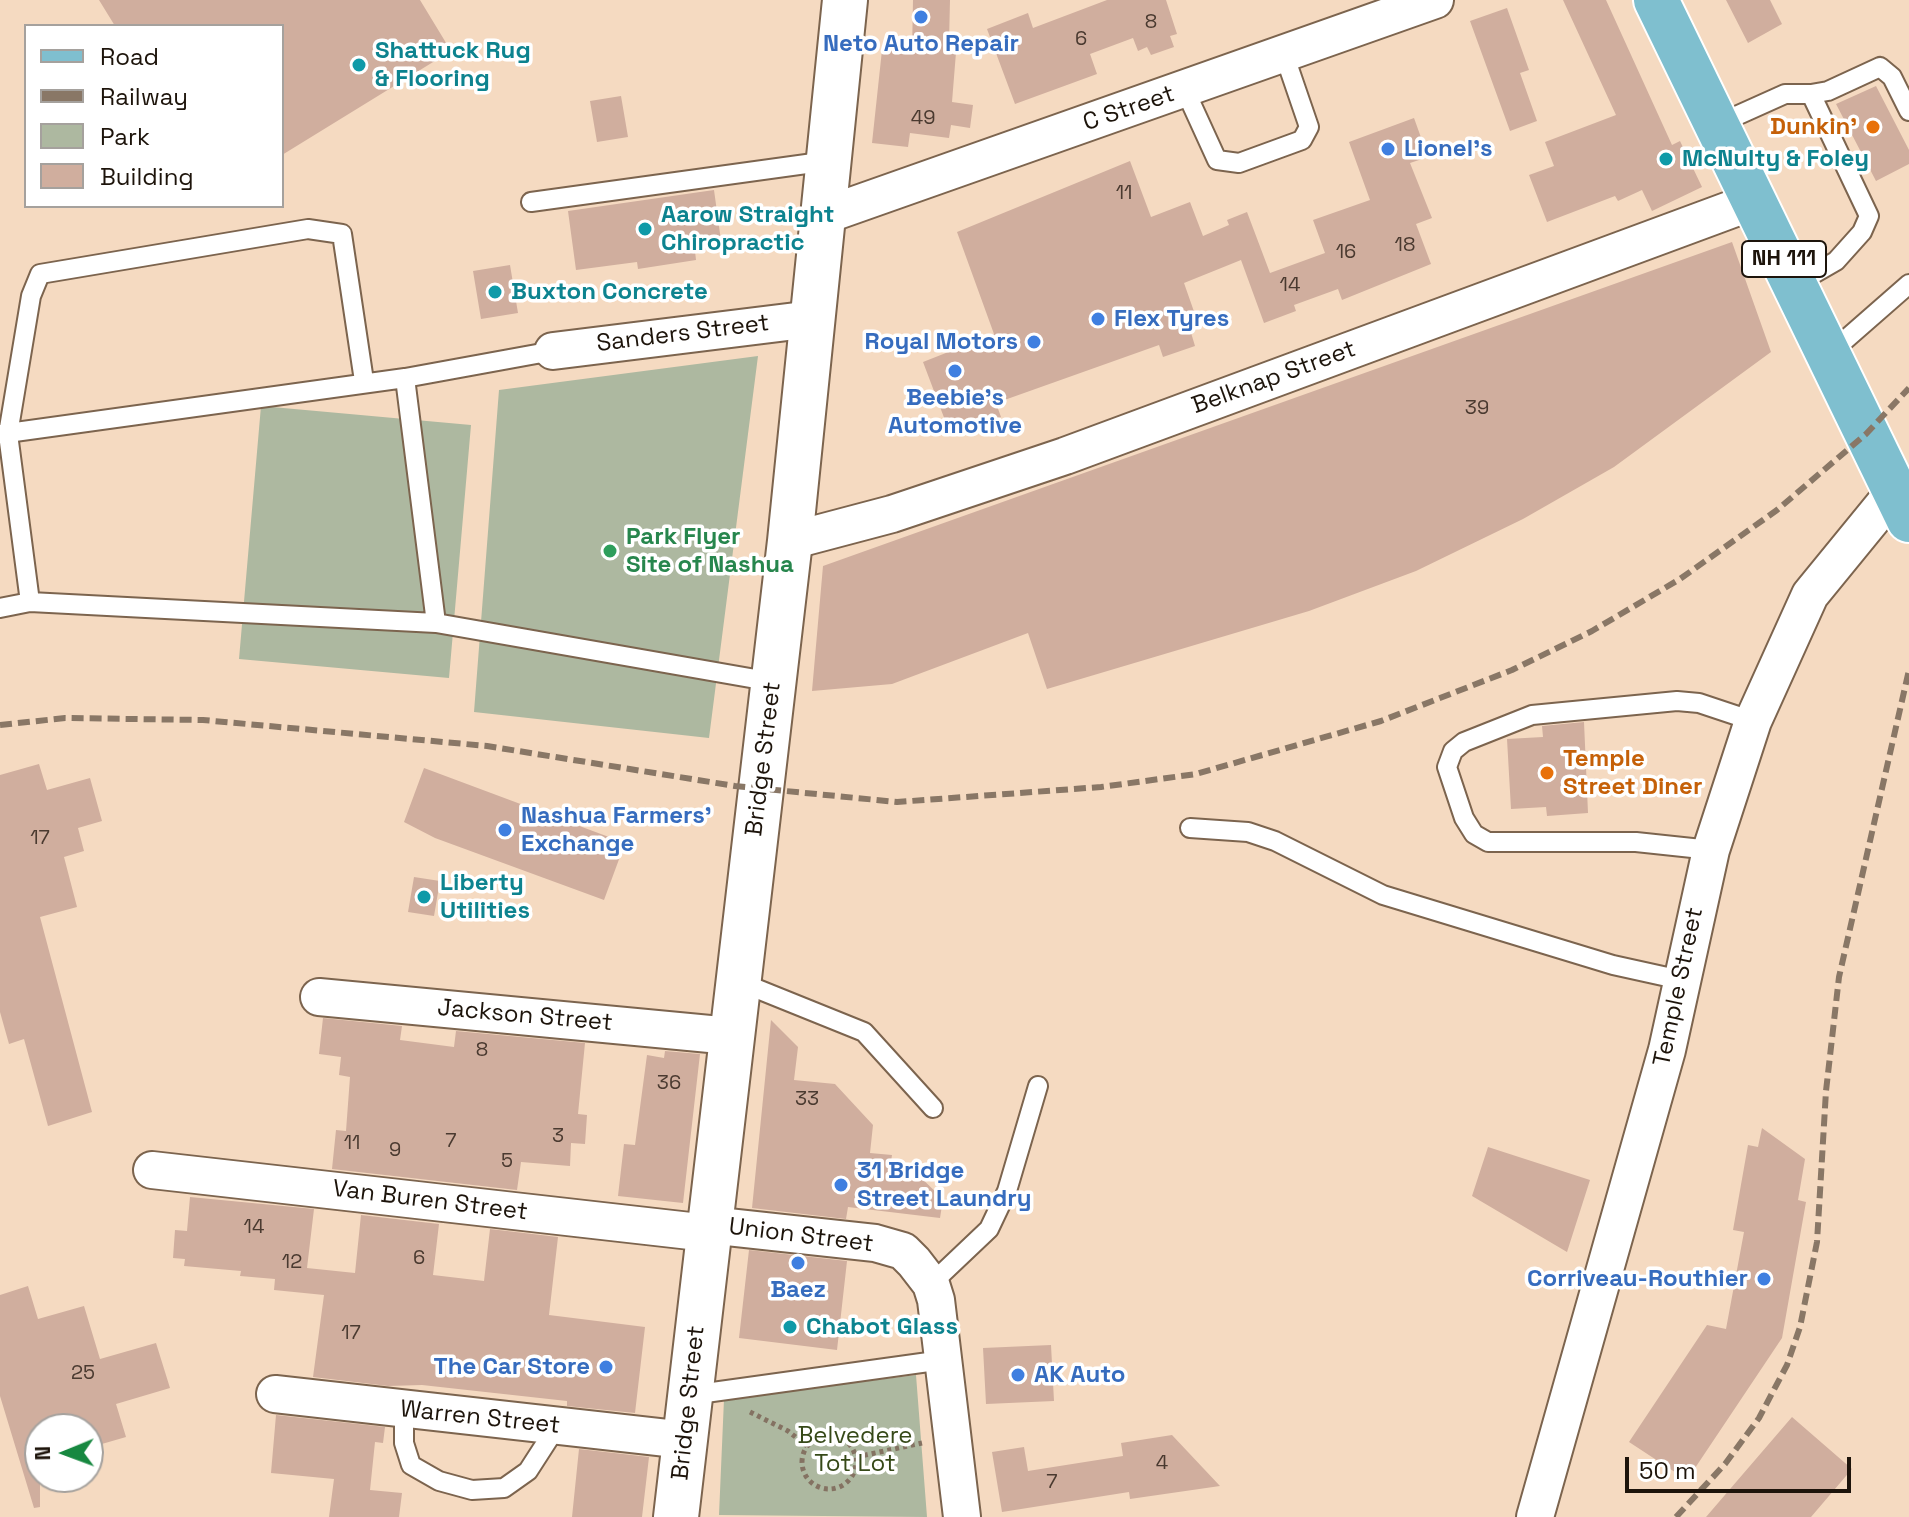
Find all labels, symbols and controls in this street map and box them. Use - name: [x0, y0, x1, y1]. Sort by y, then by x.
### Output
- marker: Neto Auto Repair: [912, 8, 930, 26]
- house number: 8: [1145, 11, 1157, 35]
- legend: [24, 24, 284, 208]
- house number: 6: [1075, 28, 1087, 52]
- place label: Neto Auto Repair: [823, 30, 1019, 58]
- place label: Shattuck Rug & Flooring: [375, 37, 531, 93]
- text: Road: [100, 41, 159, 72]
- marker: Shattuck Rug & Flooring: [350, 56, 368, 74]
- street label: C Street: [1079, 80, 1179, 138]
- text: Railway: [100, 81, 188, 112]
- house number: 49: [911, 107, 935, 131]
- place label: Dunkin': [1770, 113, 1857, 141]
- marker: Dunkin': [1864, 118, 1882, 136]
- text: Park: [100, 121, 150, 152]
- place label: Lionel's: [1404, 135, 1492, 163]
- marker: Lionel's: [1379, 140, 1397, 158]
- place label: McNulty & Foley: [1682, 145, 1869, 173]
- marker: McNulty & Foley: [1657, 150, 1675, 168]
- text: Building: [100, 161, 194, 192]
- house number: 11: [1116, 182, 1132, 206]
- place label: Aarow Straight Chiropractic: [661, 201, 834, 257]
- marker: Aarow Straight Chiropractic: [636, 220, 654, 238]
- house number: 18: [1395, 234, 1415, 258]
- house number: 16: [1336, 241, 1356, 265]
- road number: NH 111: [1742, 241, 1826, 277]
- house number: 14: [1280, 274, 1300, 298]
- place label: Buxton Concrete: [511, 278, 708, 306]
- marker: Buxton Concrete: [486, 283, 504, 301]
- place label: Flex Tyres: [1114, 305, 1229, 333]
- street label: Sanders Street: [595, 309, 771, 359]
- marker: Flex Tyres: [1089, 310, 1107, 328]
- place label: Royal Motors: [865, 328, 1018, 356]
- marker: Royal Motors: [1025, 333, 1043, 351]
- street label: Belknap Street: [1188, 335, 1360, 421]
- marker: Beebie's Automotive: [946, 362, 964, 380]
- place label: Beebie's Automotive: [888, 384, 1022, 440]
- house number: 39: [1465, 397, 1489, 421]
- place label: Park Flyer Site of Nashua: [626, 523, 794, 579]
- marker: Park Flyer Site of Nashua: [601, 542, 619, 560]
- street label: Bridge Street: [740, 680, 788, 838]
- place label: Temple Street Diner: [1563, 745, 1702, 801]
- marker: Temple Street Diner: [1538, 764, 1556, 782]
- place label: Nashua Farmers' Exchange: [521, 802, 712, 858]
- marker: Nashua Farmers' Exchange: [496, 821, 514, 839]
- house number: 17: [30, 827, 50, 851]
- place label: Liberty Utilities: [440, 869, 530, 925]
- marker: Liberty Utilities: [415, 888, 433, 906]
- street label: Temple Street: [1648, 905, 1710, 1069]
- street label: Jackson Street: [436, 994, 614, 1038]
- house number: 8: [476, 1039, 488, 1063]
- house number: 36: [657, 1072, 681, 1096]
- house number: 33: [795, 1088, 819, 1112]
- house number: 3: [552, 1125, 564, 1149]
- house number: 7: [445, 1130, 457, 1154]
- house number: 11: [344, 1132, 360, 1156]
- house number: 9: [389, 1139, 401, 1163]
- house number: 5: [501, 1150, 513, 1174]
- place label: 31 Bridge Street Laundry: [857, 1157, 1032, 1213]
- street label: Van Buren Street: [331, 1175, 529, 1227]
- marker: 31 Bridge Street Laundry: [832, 1176, 850, 1194]
- street label: Union Street: [727, 1213, 875, 1259]
- house number: 14: [244, 1216, 264, 1240]
- house number: 6: [413, 1247, 425, 1271]
- house number: 12: [282, 1251, 302, 1275]
- marker: Baez: [789, 1254, 807, 1272]
- place label: Corriveau-Routhier: [1527, 1265, 1748, 1293]
- marker: Corriveau-Routhier: [1755, 1270, 1773, 1288]
- place label: Baez: [770, 1276, 826, 1304]
- place label: Chabot Glass: [806, 1313, 958, 1341]
- marker: Chabot Glass: [781, 1318, 799, 1336]
- house number: 17: [341, 1322, 361, 1346]
- street label: Bridge Street: [667, 1324, 711, 1482]
- place label: The Car Store: [434, 1353, 590, 1381]
- marker: The Car Store: [597, 1358, 615, 1376]
- place label: AK Auto: [1034, 1361, 1126, 1389]
- house number: 25: [71, 1362, 95, 1386]
- marker: AK Auto: [1009, 1366, 1027, 1384]
- street label: Warren Street: [399, 1395, 561, 1441]
- north arrow: [24, 1413, 104, 1493]
- park label: Belvedere Tot Lot: [797, 1422, 913, 1478]
- scale bar: [1629, 1441, 1855, 1491]
- text: N: [28, 1446, 56, 1461]
- house number: 4: [1156, 1452, 1168, 1476]
- text: 50 m: [1639, 1455, 1696, 1486]
- house number: 7: [1046, 1471, 1058, 1495]

